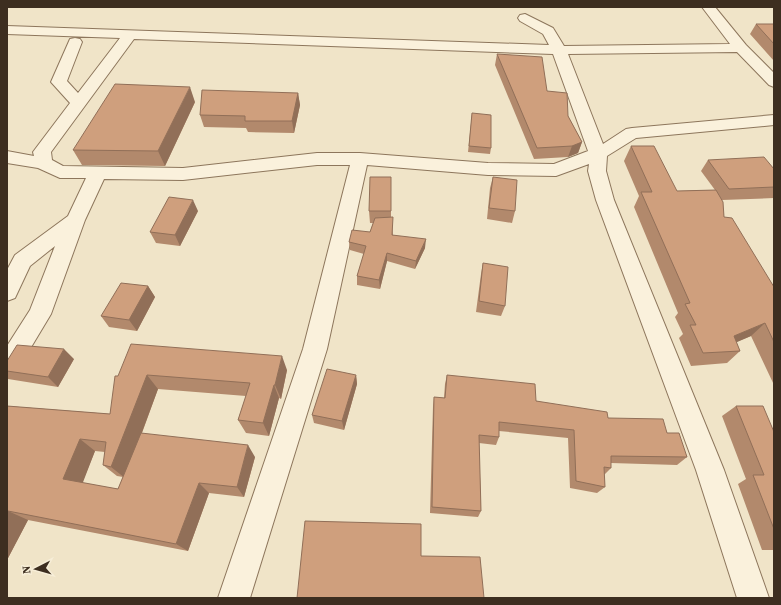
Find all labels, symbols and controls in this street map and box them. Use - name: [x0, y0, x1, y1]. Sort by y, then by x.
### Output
- north arrow: [16, 549, 56, 589]
- text: N: [19, 565, 34, 575]

